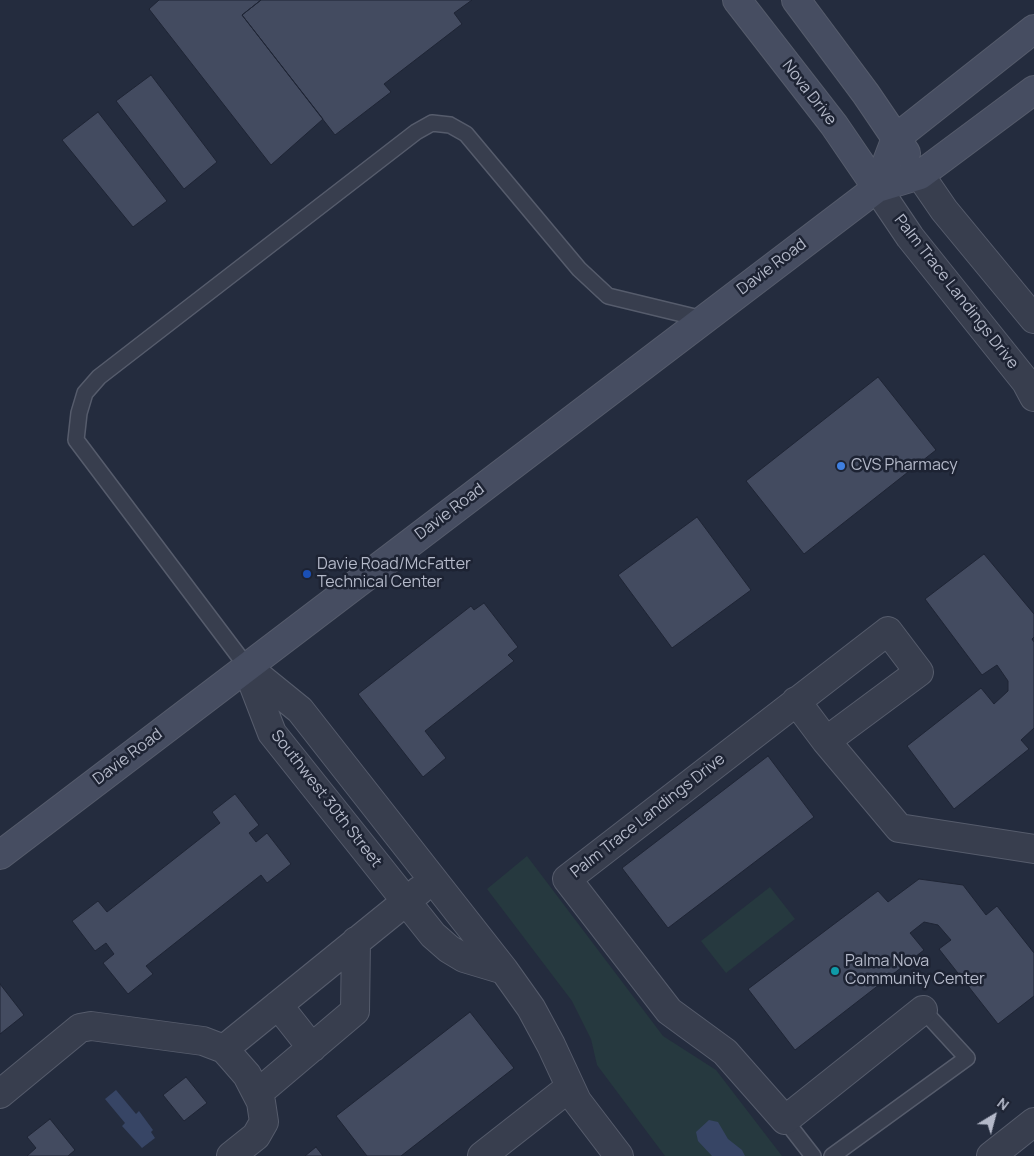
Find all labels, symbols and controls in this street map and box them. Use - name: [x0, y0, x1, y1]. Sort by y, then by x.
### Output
- street label: Nova Drive: [778, 57, 840, 129]
- street label: Palm Trace Landings Drive: [890, 211, 1022, 373]
- street label: Davie Road: [734, 235, 810, 299]
- place label: CVS Pharmacy: [851, 456, 958, 476]
- marker: CVS Pharmacy: [835, 460, 847, 472]
- street label: Davie Road: [412, 480, 488, 544]
- place label: Davie Road/McFatter Technical Center: [317, 555, 471, 593]
- marker: Davie Road/McFatter Technical Center: [301, 568, 313, 580]
- street label: Davie Road: [90, 725, 166, 789]
- street label: Southwest 30th Street: [266, 727, 386, 871]
- street label: Palm Trace Landings Drive: [567, 750, 729, 882]
- place label: Palma Nova Community Center: [845, 952, 985, 990]
- marker: Palma Nova Community Center: [829, 965, 841, 977]
- north arrow: [969, 1091, 1019, 1141]
- text: N: [994, 1093, 1013, 1114]

